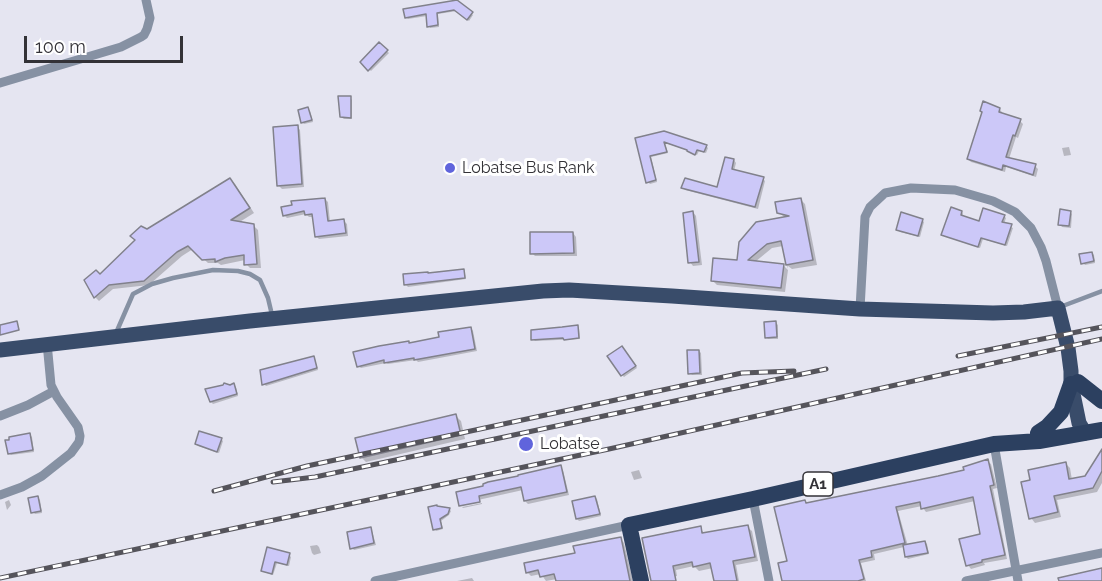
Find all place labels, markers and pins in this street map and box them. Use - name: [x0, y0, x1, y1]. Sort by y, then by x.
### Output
- place label: Lobatse Bus Rank: [462, 158, 595, 178]
- marker: Lobatse Bus Rank: [443, 161, 457, 175]
- place label: Lobatse: [540, 434, 600, 454]
- marker: Lobatse: [517, 435, 535, 453]

